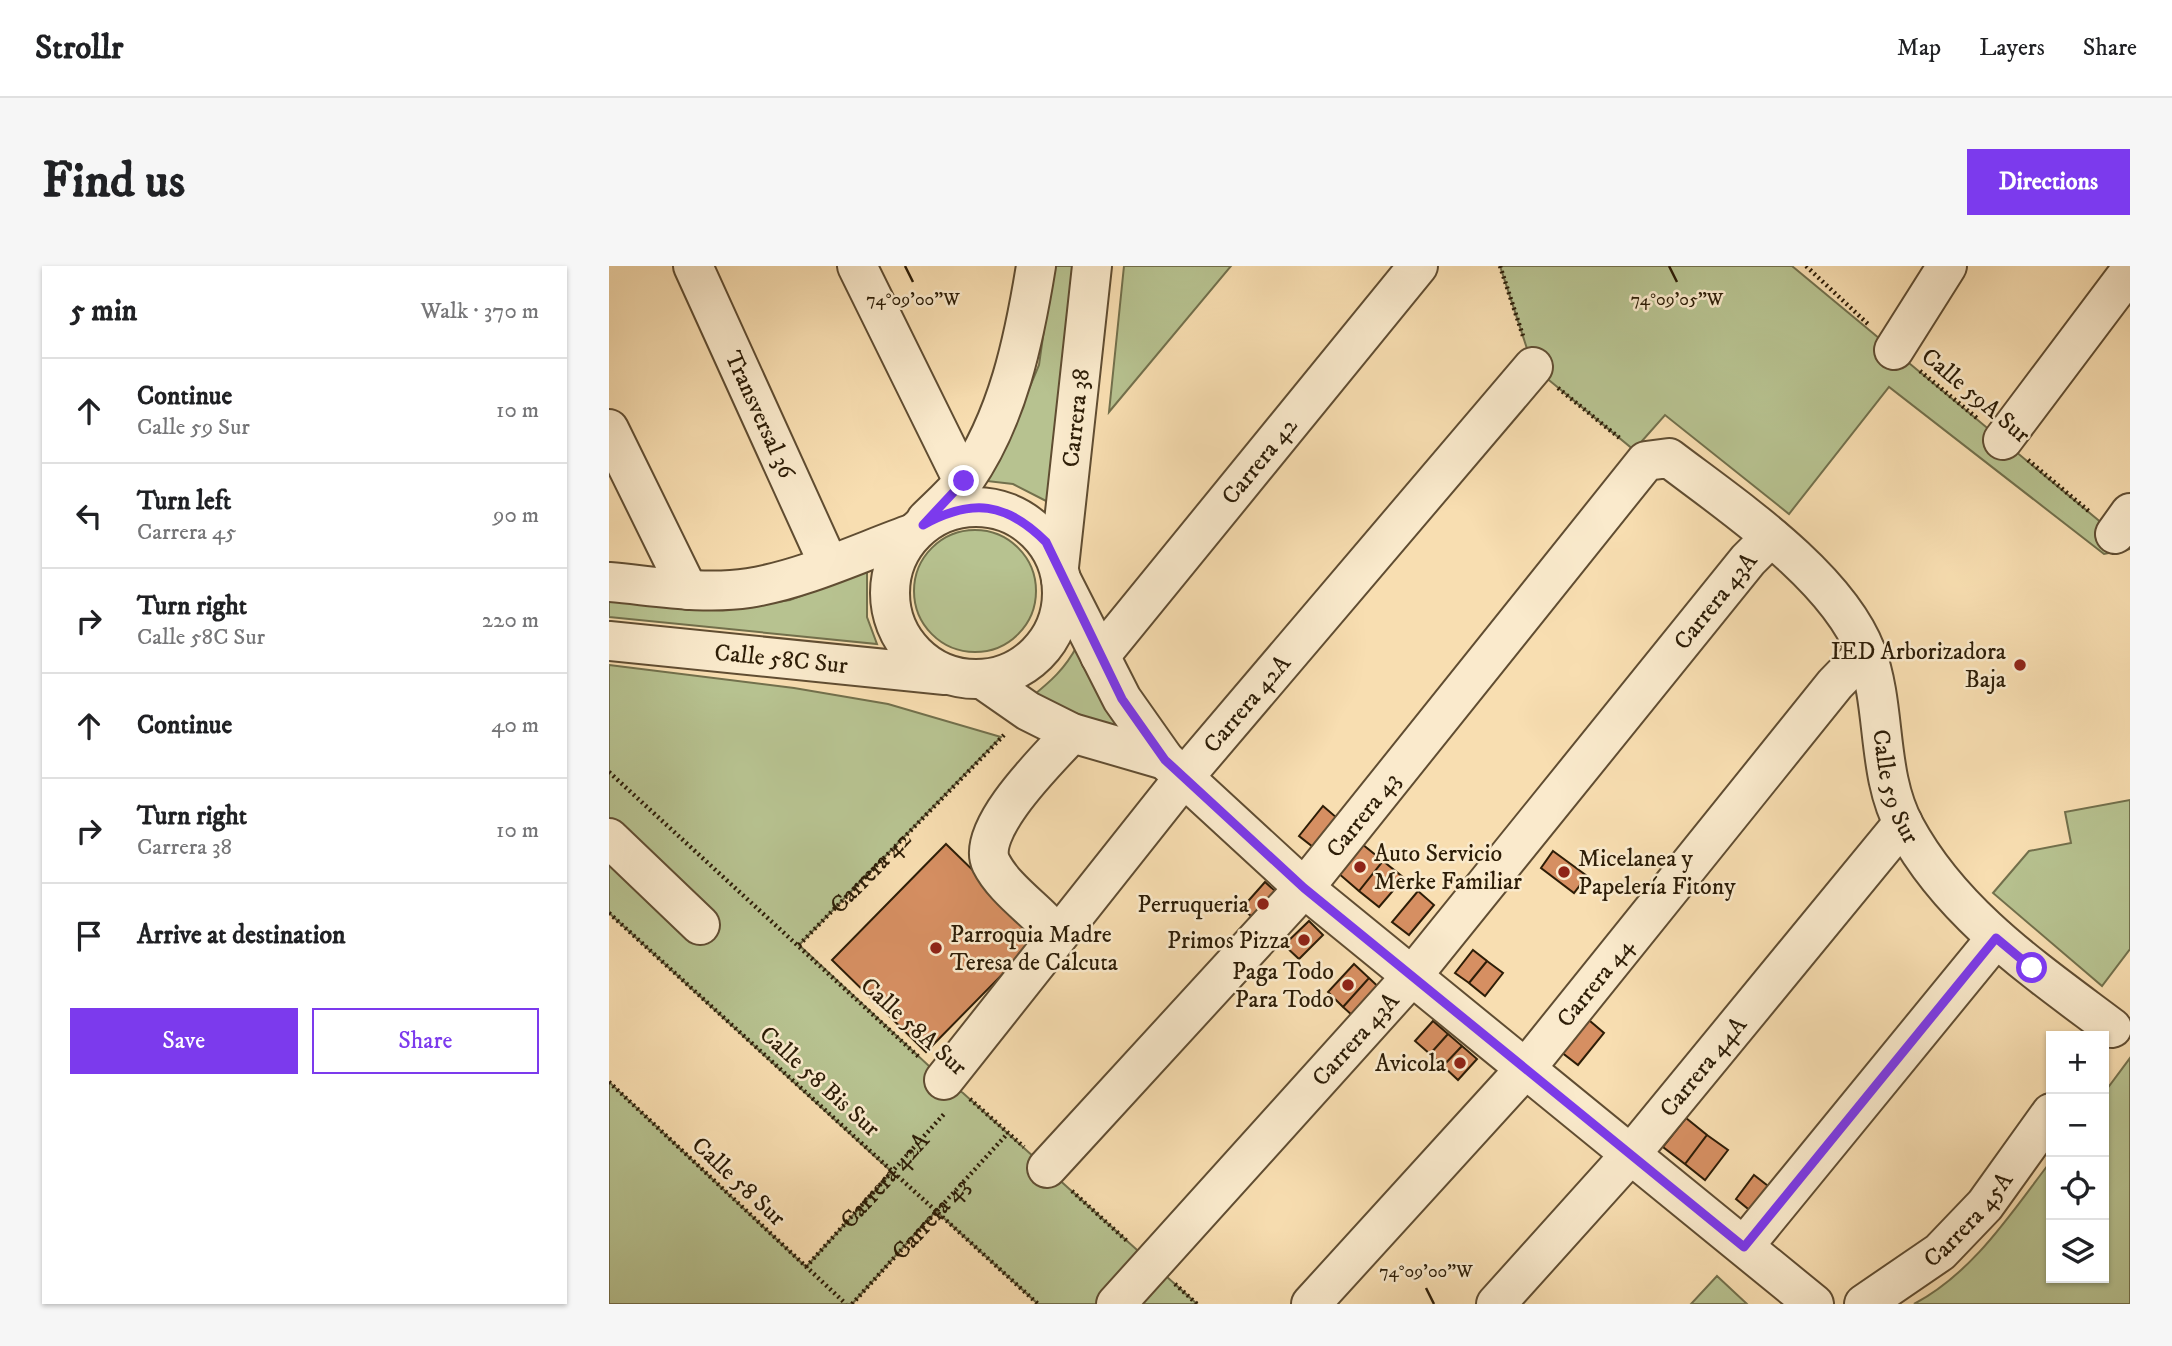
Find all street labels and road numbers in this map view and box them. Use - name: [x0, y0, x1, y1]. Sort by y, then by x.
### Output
- street label: Calle 59A Sur: [1915, 342, 2036, 450]
- street label: Transversal 36: [718, 346, 802, 485]
- street label: Carrera 38: [1056, 367, 1097, 469]
- street label: Carrera 42: [1216, 411, 1305, 511]
- street label: Carrera 43A: [1668, 546, 1764, 656]
- street label: Calle 58C Sur: [713, 638, 849, 681]
- street label: Carrera 42A: [1197, 649, 1298, 759]
- street label: Calle 59 Sur: [1865, 728, 1925, 850]
- street label: Carrera 43: [1320, 766, 1407, 864]
- street label: Carrera 42: [824, 825, 918, 920]
- street label: Carrera 44: [1551, 932, 1641, 1034]
- street label: Calle 58A Sur: [854, 971, 973, 1082]
- street label: Carrera 43A: [1306, 986, 1407, 1093]
- street label: Carrera 44A: [1654, 1010, 1754, 1124]
- street label: Calle 58 Bis Sur: [753, 1020, 886, 1144]
- street label: Carrera 42A: [834, 1126, 937, 1235]
- street label: Calle 58 Sur: [685, 1131, 792, 1233]
- street label: Carrera 45A: [1918, 1166, 2020, 1275]
- street label: Carrera 43: [886, 1172, 976, 1266]

